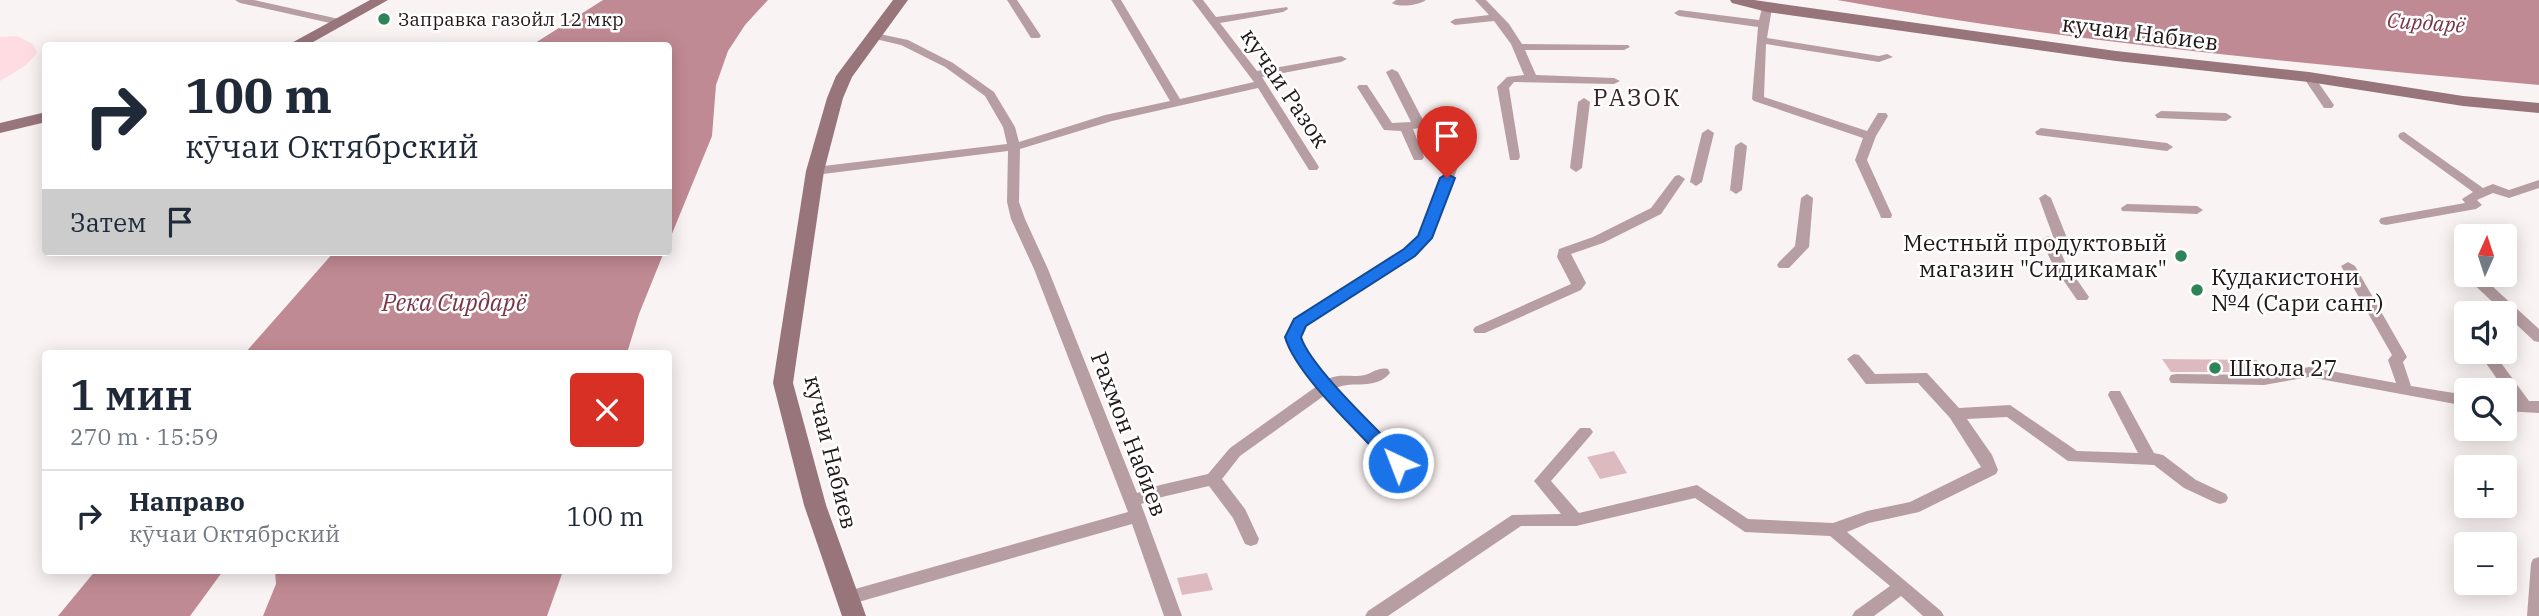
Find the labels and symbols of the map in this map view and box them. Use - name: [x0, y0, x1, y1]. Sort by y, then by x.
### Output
- water label: Сирдарё: [2386, 5, 2467, 39]
- place label: Заправка газойл 12 мкр: [398, 7, 624, 31]
- street label: кучаи Набиев: [2060, 8, 2220, 56]
- marker: Заправка газойл 12 мкр: [376, 11, 392, 27]
- street label: кучаи Разок: [1235, 22, 1337, 154]
- district label: РАЗОК: [1593, 81, 1681, 113]
- pin: [1417, 106, 1477, 178]
- north arrow: [2454, 224, 2516, 287]
- place label: Местный продуктовый магазин "Сидикамак": [1903, 227, 2167, 283]
- marker: Местный продуктовый магазин "Сидикамак": [2173, 248, 2189, 264]
- place label: Кудакистони №4 (Сари санг): [2211, 261, 2383, 317]
- marker: Кудакистони №4 (Сари санг): [2189, 282, 2205, 298]
- water label: Река Сирдарё: [381, 286, 528, 318]
- street label: Рахмон Набиев: [1085, 347, 1175, 520]
- place label: Школа 27: [2229, 352, 2338, 382]
- marker: Школа 27: [2207, 360, 2223, 376]
- street label: кучаи Набиев: [798, 372, 866, 532]
- position arrow: [1361, 426, 1435, 500]

